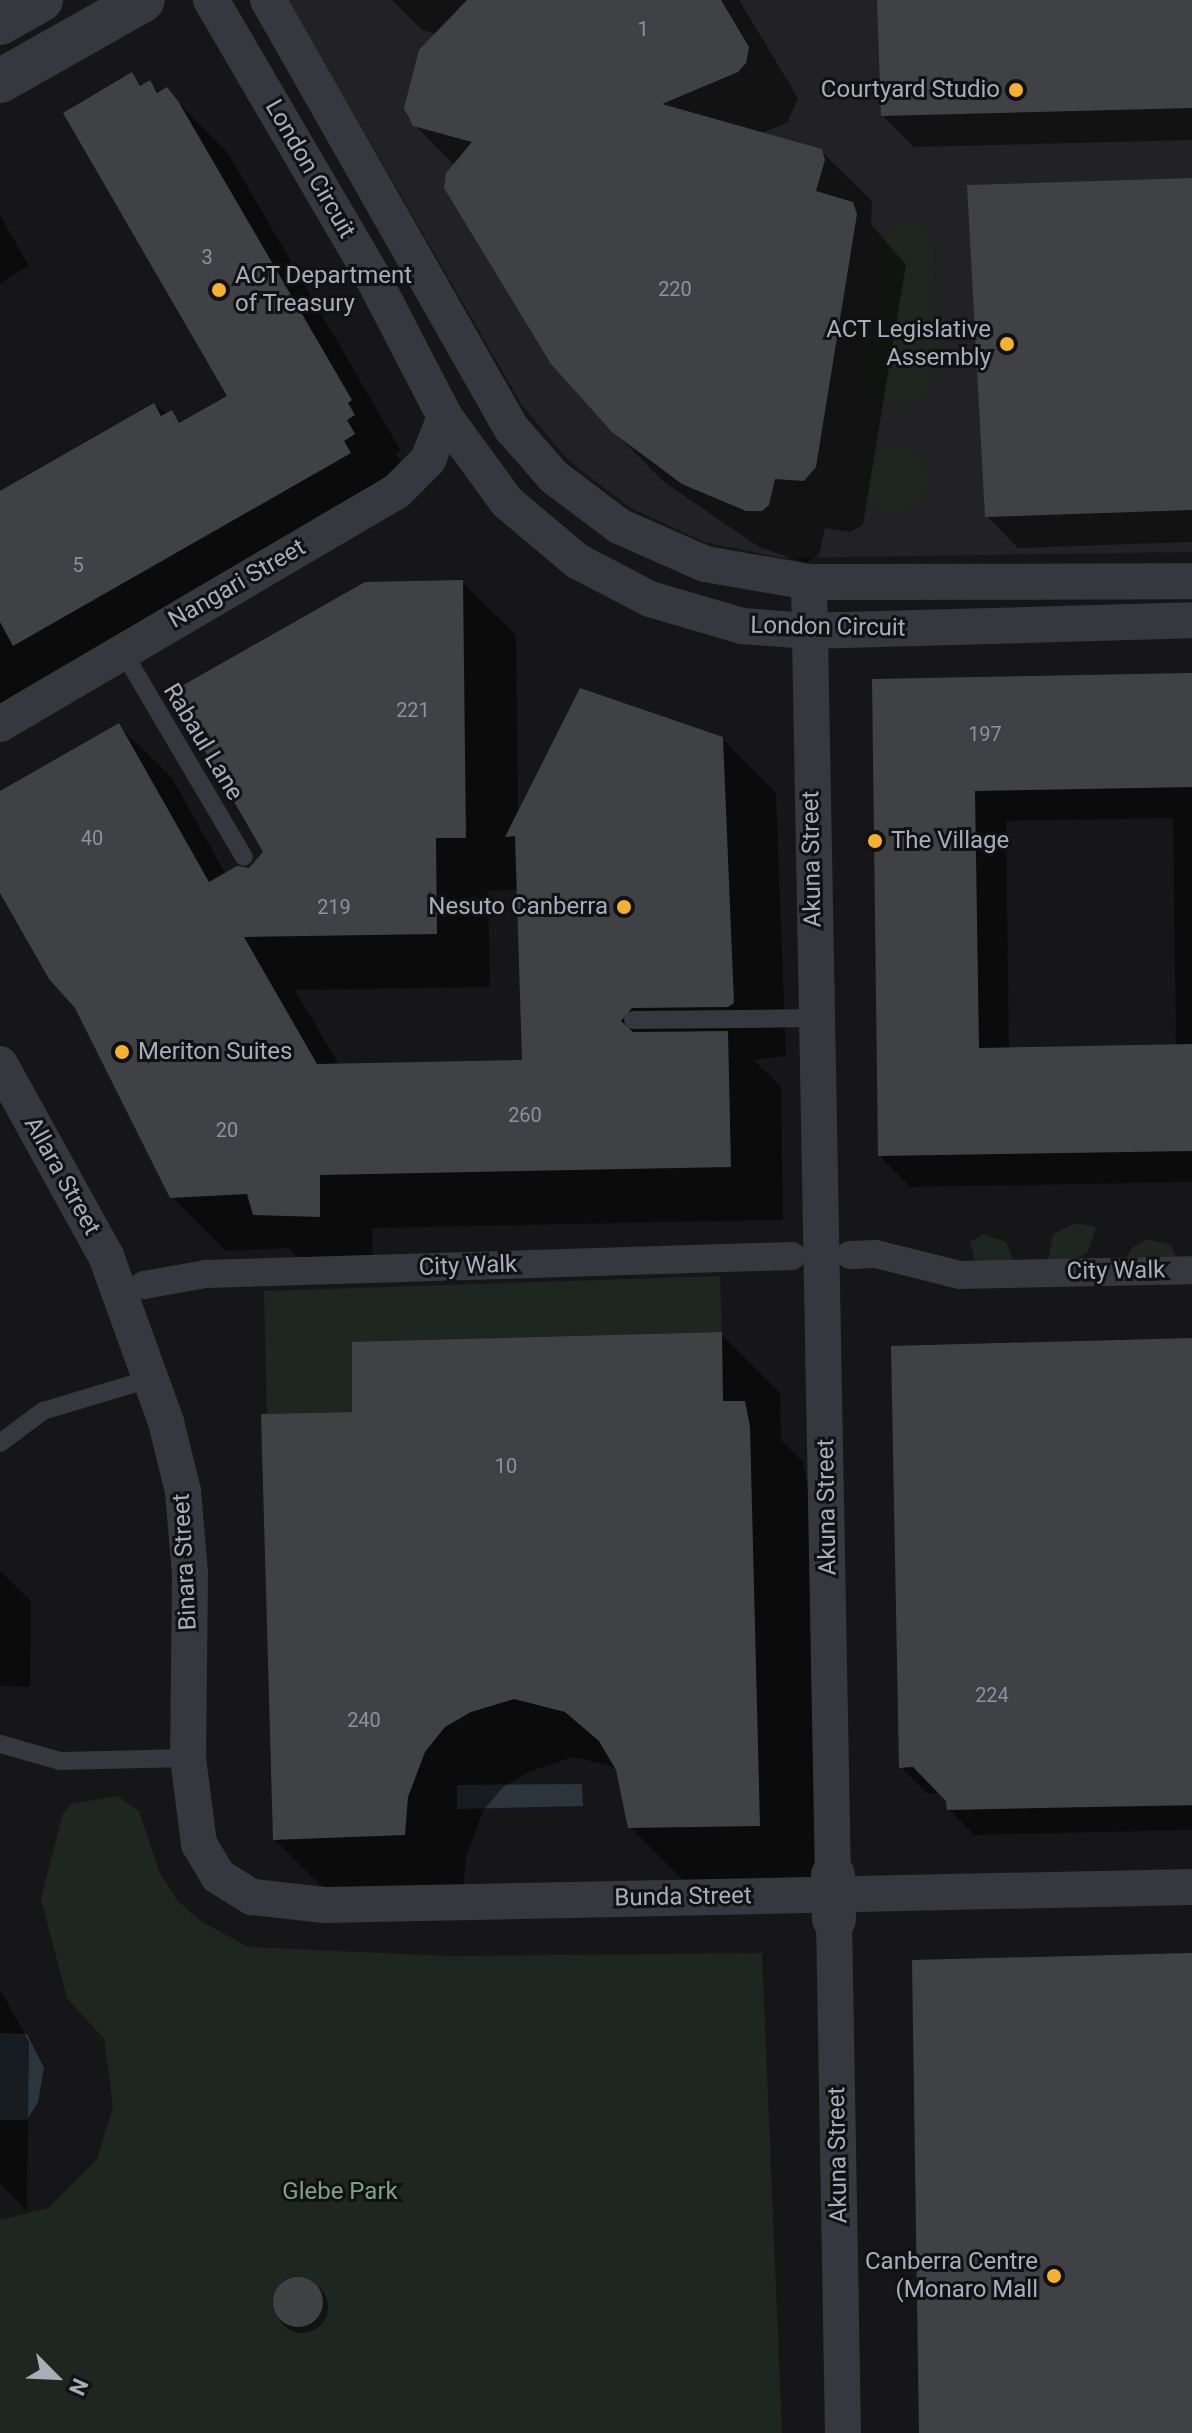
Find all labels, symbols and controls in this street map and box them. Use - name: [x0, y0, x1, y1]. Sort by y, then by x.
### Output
- house number: 1: [637, 17, 649, 41]
- place label: Courtyard Studio: [821, 76, 1000, 104]
- marker: Courtyard Studio: [1007, 81, 1025, 99]
- street label: London Circuit: [259, 95, 361, 243]
- house number: 3: [201, 245, 213, 269]
- place label: ACT Department of Treasury: [235, 262, 413, 318]
- house number: 220: [658, 277, 692, 301]
- marker: ACT Department of Treasury: [210, 281, 228, 299]
- place label: ACT Legislative Assembly: [826, 316, 991, 372]
- marker: ACT Legislative Assembly: [998, 335, 1016, 353]
- street label: Nangari Street: [163, 533, 311, 635]
- house number: 5: [72, 553, 84, 577]
- street label: London Circuit: [750, 611, 906, 643]
- street label: Rabaul Lane: [157, 678, 249, 806]
- house number: 221: [396, 698, 430, 722]
- house number: 197: [968, 722, 1002, 746]
- street label: Akuna Street: [796, 790, 828, 928]
- house number: 40: [81, 826, 103, 850]
- place label: The Village: [891, 827, 1009, 855]
- marker: The Village: [866, 832, 884, 850]
- place label: Nesuto Canberra: [428, 893, 608, 921]
- house number: 219: [317, 895, 351, 919]
- marker: Nesuto Canberra: [615, 898, 633, 916]
- place label: Meriton Suites: [138, 1038, 292, 1066]
- marker: Meriton Suites: [113, 1043, 131, 1061]
- house number: 260: [508, 1103, 542, 1127]
- street label: Allara Street: [18, 1112, 106, 1240]
- house number: 20: [216, 1118, 238, 1142]
- street label: City Walk: [418, 1250, 518, 1282]
- street label: City Walk: [1066, 1256, 1166, 1286]
- street label: Akuna Street: [811, 1438, 843, 1576]
- house number: 10: [495, 1454, 517, 1478]
- street label: Binara Street: [167, 1493, 203, 1631]
- house number: 224: [975, 1683, 1009, 1707]
- house number: 240: [347, 1708, 381, 1732]
- street label: Bunda Street: [614, 1881, 752, 1913]
- street label: Akuna Street: [822, 2086, 854, 2224]
- park label: Glebe Park: [282, 2178, 398, 2206]
- place label: Canberra Centre (Monaro Mall: [865, 2248, 1038, 2304]
- marker: Canberra Centre (Monaro Mall: [1045, 2267, 1063, 2285]
- north arrow: [16, 2337, 96, 2417]
- text: N: [64, 2375, 93, 2399]

